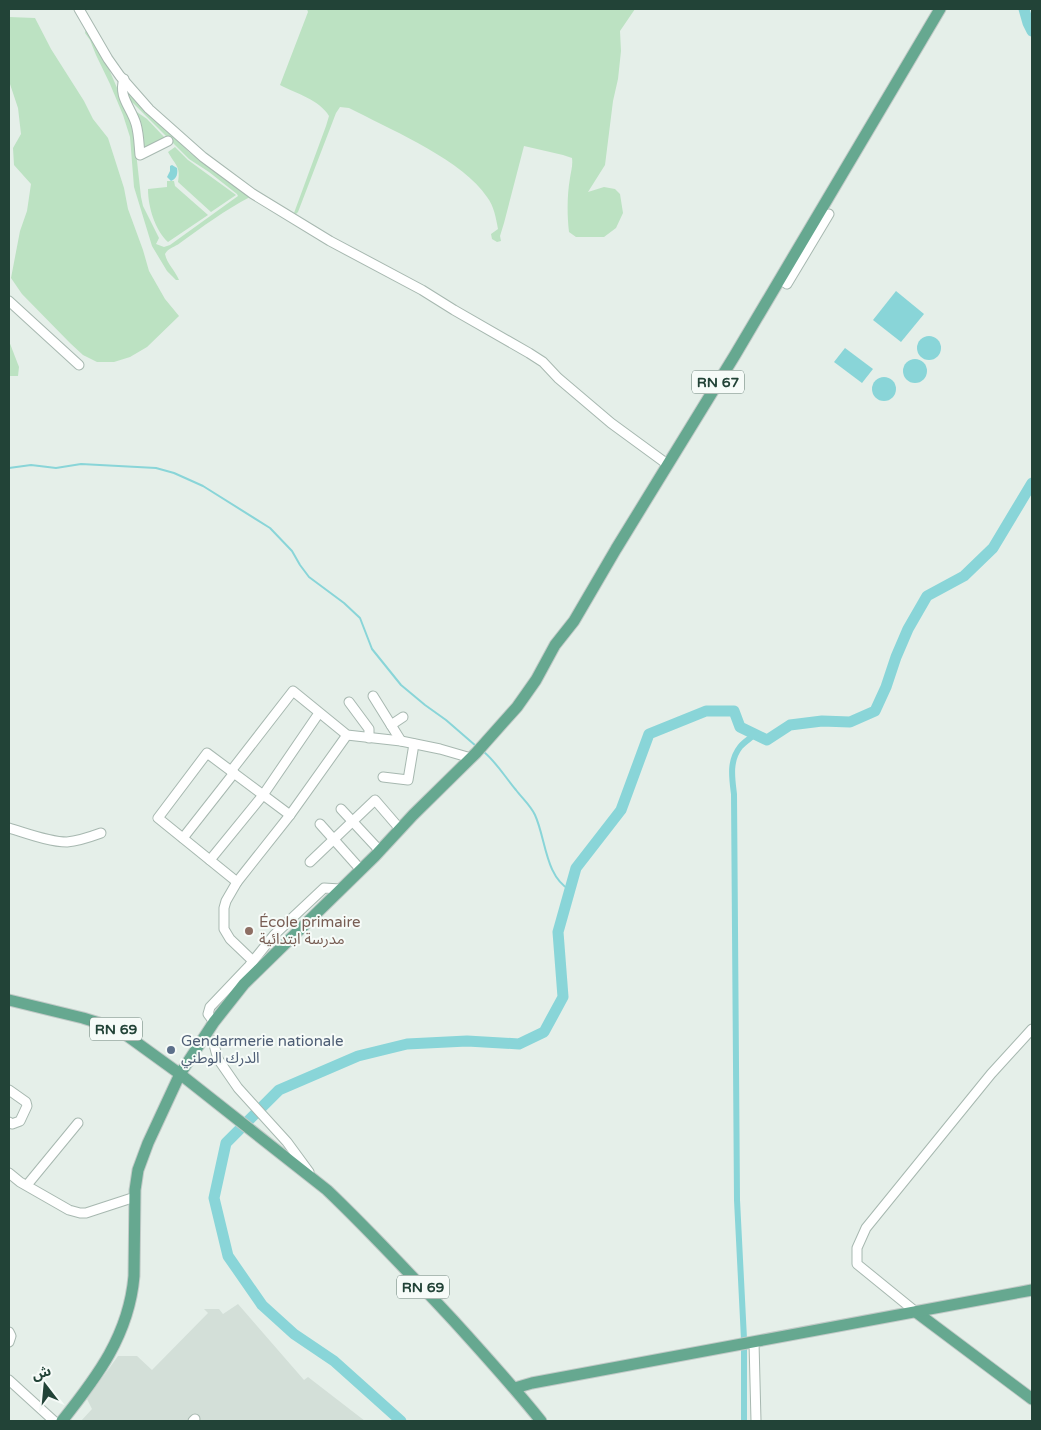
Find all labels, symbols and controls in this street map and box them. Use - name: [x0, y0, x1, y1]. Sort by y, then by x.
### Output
- road number: RN 67: [692, 371, 744, 394]
- place label: École primaire مدرسة ابتدائية: [259, 913, 360, 948]
- marker: École primaire مدرسة ابتدائية: [243, 925, 255, 937]
- road number: RN 69: [90, 1018, 142, 1040]
- place label: Gendarmerie nationale الدرك الوطني: [181, 1032, 344, 1069]
- marker: Gendarmerie nationale الدرك الوطني: [165, 1044, 177, 1056]
- road number: RN 69: [397, 1275, 449, 1298]
- north arrow: [20, 1360, 70, 1410]
- text: ش: [30, 1362, 53, 1384]

